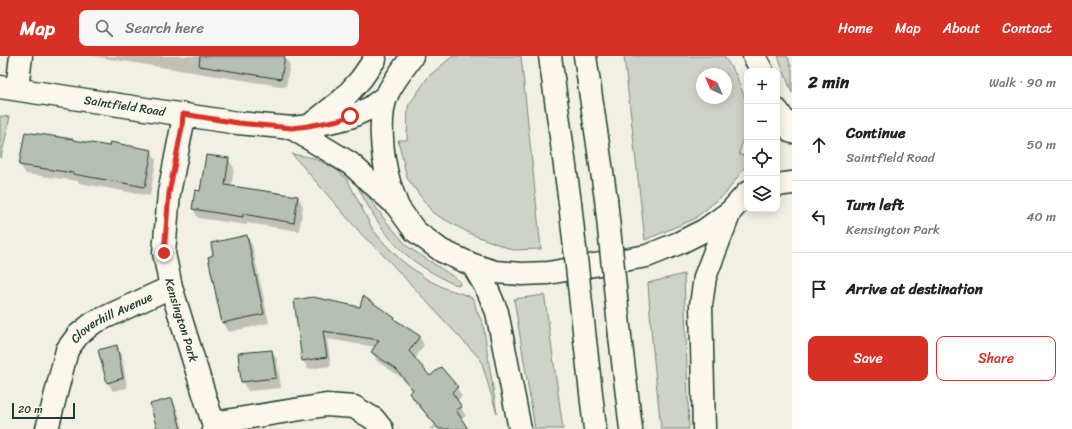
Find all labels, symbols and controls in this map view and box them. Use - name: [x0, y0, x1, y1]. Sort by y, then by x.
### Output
- search box: [79, 10, 359, 46]
- text: Map: [20, 12, 55, 45]
- text: Search here: [125, 15, 204, 41]
- text: Home: [838, 16, 873, 41]
- text: Map: [895, 16, 921, 41]
- text: About: [943, 16, 980, 41]
- text: Contact: [1002, 16, 1052, 41]
- icon: search: [93, 17, 115, 39]
- text: 2 min: [808, 67, 849, 97]
- north arrow: [696, 68, 732, 104]
- map controls: [744, 68, 780, 212]
- button: +: [744, 68, 780, 104]
- text: Walk · 90 m: [989, 71, 1056, 94]
- street label: Saintfield Road: [82, 89, 167, 123]
- button: −: [744, 104, 780, 140]
- route start: [341, 107, 359, 125]
- text: Continue: [846, 120, 906, 146]
- text: 50 m: [1026, 133, 1056, 156]
- icon: ahead: [808, 134, 830, 156]
- button: locate: [744, 140, 780, 176]
- text: Saintfield Road: [846, 146, 935, 169]
- button: layers: [744, 176, 780, 212]
- text: Turn left: [846, 192, 904, 218]
- text: 40 m: [1026, 205, 1056, 228]
- icon: left: [808, 206, 830, 228]
- text: Kensington Park: [846, 218, 940, 241]
- route end: [155, 244, 173, 262]
- street label: Kensington Park: [158, 276, 205, 366]
- text: Arrive at destination: [846, 276, 983, 302]
- icon: arrive: [808, 278, 830, 300]
- street label: Cloverhill Avenue: [64, 286, 156, 348]
- button: Save: [808, 336, 928, 381]
- button: Share: [936, 336, 1056, 381]
- text: 20 m: [18, 400, 43, 419]
- scale bar: [12, 401, 75, 420]

